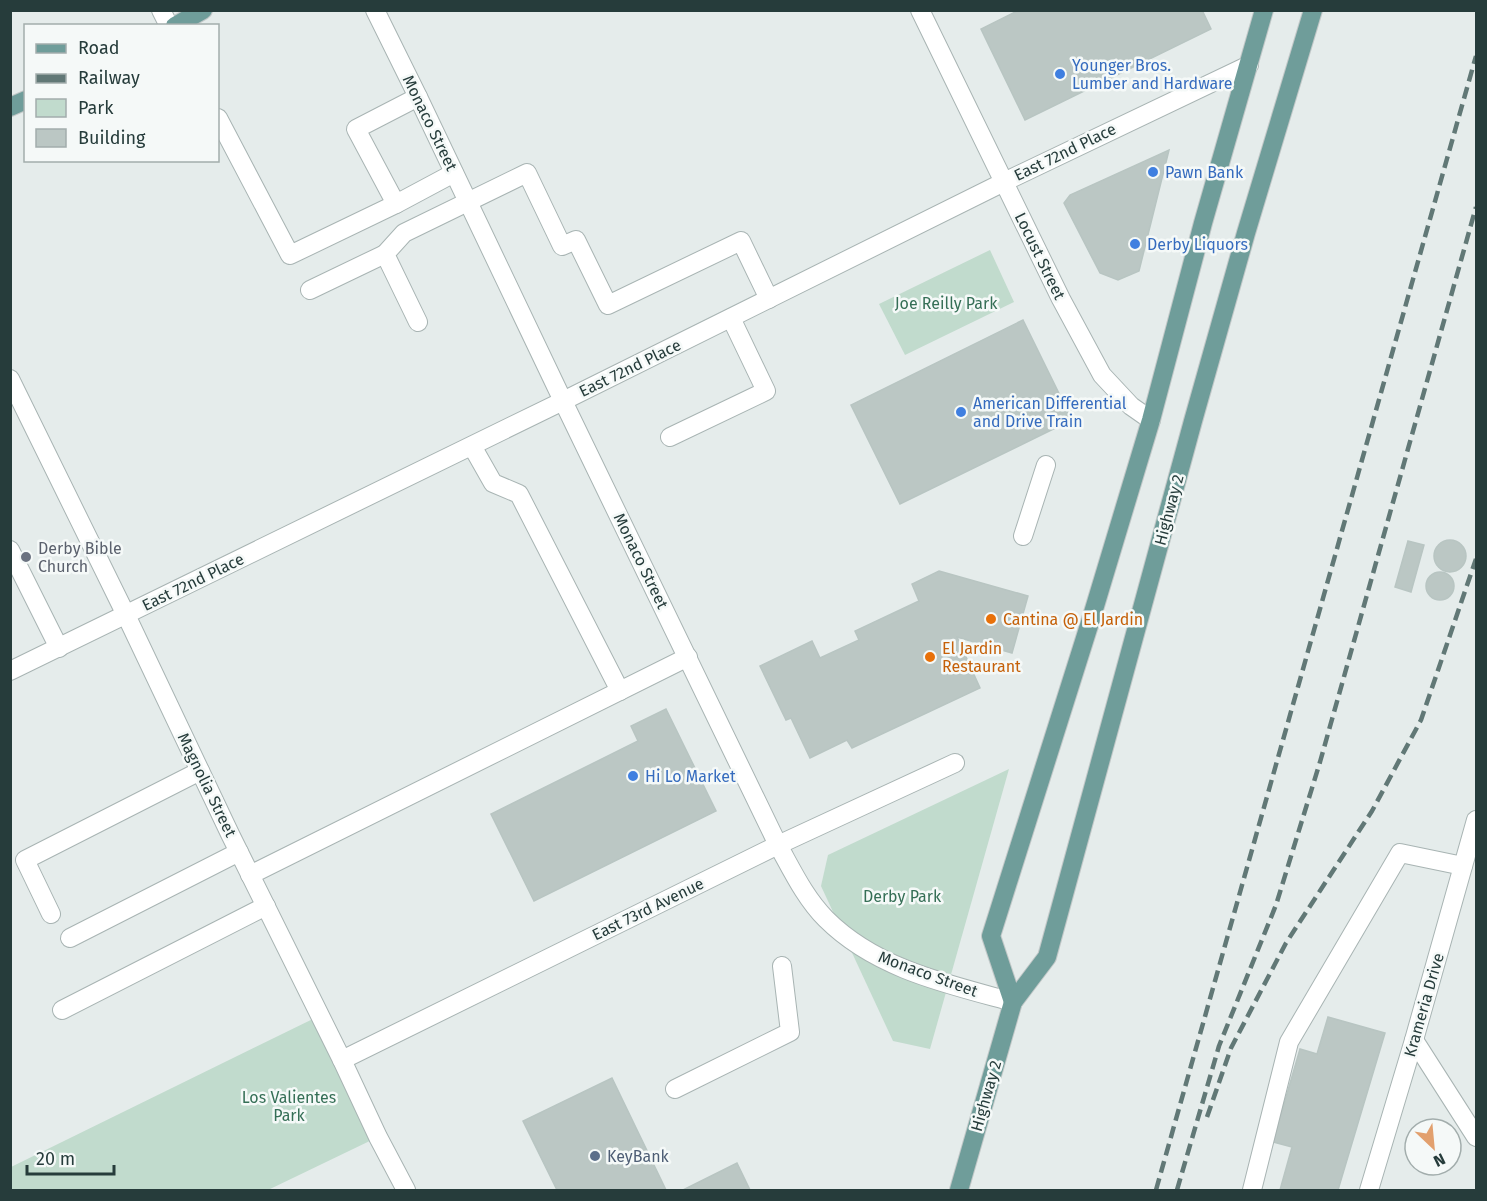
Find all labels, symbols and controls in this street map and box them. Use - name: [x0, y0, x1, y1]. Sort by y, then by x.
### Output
- legend: [24, 24, 219, 162]
- text: Road: [78, 37, 120, 59]
- place label: Younger Bros. Lumber and Hardware: [1072, 56, 1233, 93]
- text: Railway: [78, 67, 140, 89]
- marker: Younger Bros. Lumber and Hardware: [1053, 67, 1067, 81]
- street label: Monaco Street: [399, 72, 461, 174]
- text: Park: [78, 97, 114, 119]
- street label: East 72nd Place: [1011, 119, 1119, 185]
- text: Building: [78, 127, 146, 149]
- place label: Pawn Bank: [1165, 163, 1244, 182]
- marker: Pawn Bank: [1146, 165, 1160, 179]
- street label: Locust Street: [1011, 209, 1069, 303]
- place label: Derby Liquors: [1147, 235, 1248, 254]
- marker: Derby Liquors: [1128, 237, 1142, 251]
- park label: Joe Reilly Park: [895, 294, 998, 313]
- street label: East 72nd Place: [576, 335, 684, 401]
- place label: American Differential and Drive Train: [973, 394, 1127, 431]
- marker: American Differential and Drive Train: [954, 405, 968, 419]
- street label: Highway 2: [1150, 472, 1188, 548]
- street label: Monaco Street: [610, 510, 672, 612]
- place label: Derby Bible Church: [38, 539, 122, 576]
- street label: East 72nd Place: [139, 549, 247, 615]
- marker: Derby Bible Church: [19, 550, 33, 564]
- place label: Cantina @ El Jardin: [1003, 610, 1143, 629]
- marker: Cantina @ El Jardin: [984, 612, 998, 626]
- place label: El Jardin Restaurant: [942, 639, 1021, 676]
- marker: El Jardin Restaurant: [923, 650, 937, 664]
- street label: Magnolia Street: [174, 730, 241, 840]
- place label: Hi Lo Market: [645, 767, 736, 786]
- marker: Hi Lo Market: [626, 769, 640, 783]
- street label: East 73rd Avenue: [589, 874, 707, 944]
- park label: Derby Park: [863, 887, 942, 906]
- street label: Monaco Street: [876, 947, 980, 1001]
- street label: Krameria Drive: [1400, 951, 1448, 1059]
- street label: Highway 2: [967, 1058, 1005, 1134]
- park label: Los Valientes Park: [242, 1088, 336, 1125]
- north arrow: [1403, 1117, 1463, 1177]
- scale bar: [27, 1138, 114, 1176]
- place label: KeyBank: [607, 1147, 670, 1166]
- text: 20 m: [36, 1148, 75, 1170]
- marker: KeyBank: [588, 1149, 602, 1163]
- text: N: [1430, 1149, 1448, 1171]

